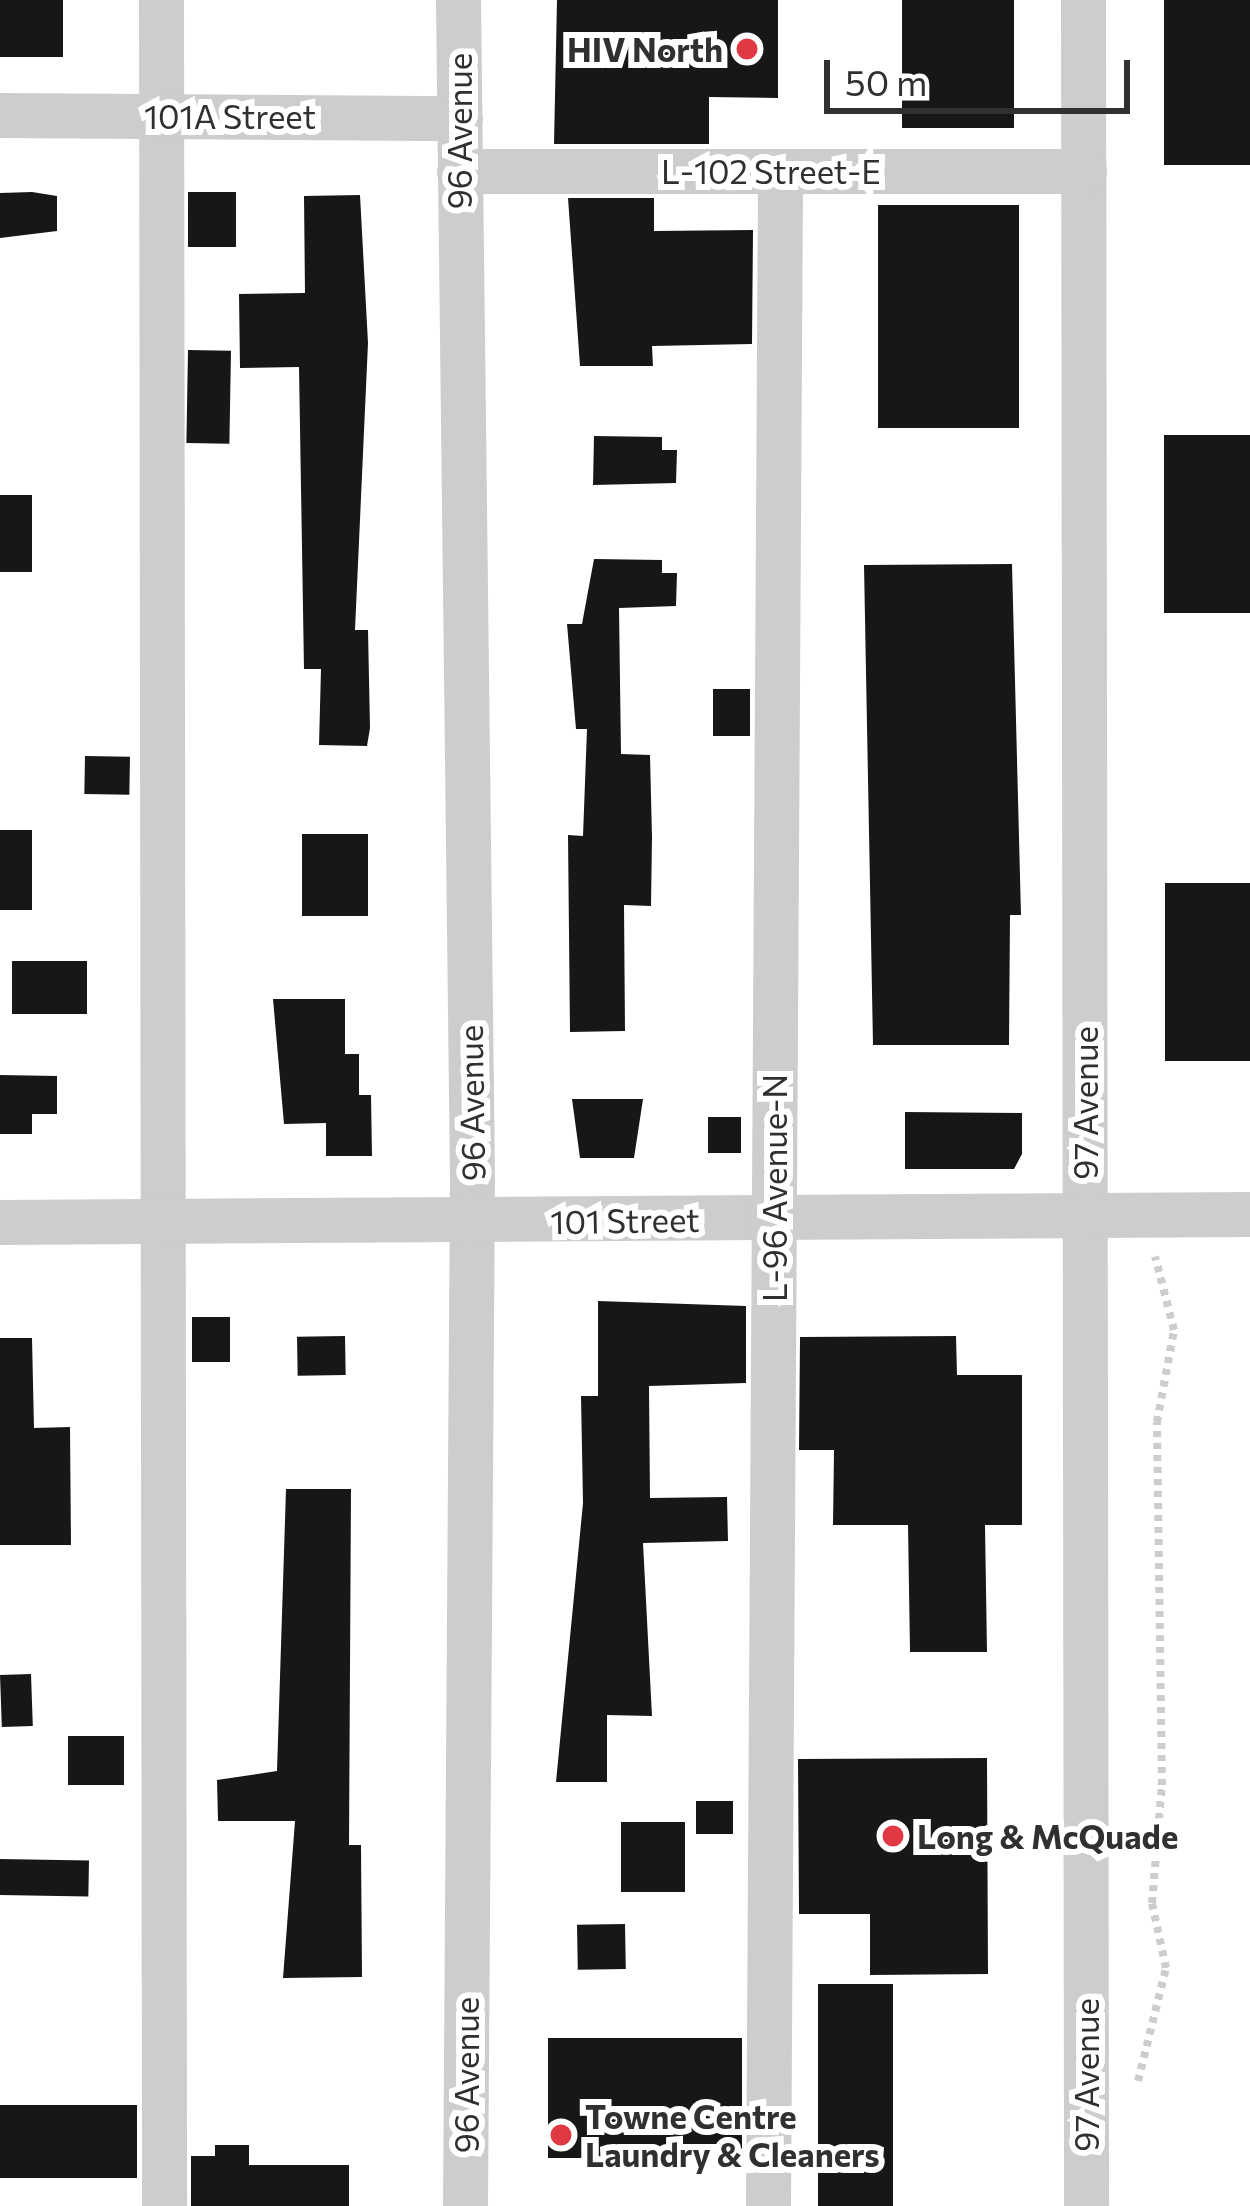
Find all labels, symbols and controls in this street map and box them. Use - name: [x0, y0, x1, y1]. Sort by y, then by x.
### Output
- place label: HIV North: [567, 29, 723, 69]
- marker: HIV North: [734, 36, 760, 62]
- scale bar: [830, 36, 1136, 110]
- street label: 96 Avenue: [439, 53, 479, 209]
- text: 50 m: [845, 59, 927, 103]
- street label: 101A Street: [144, 96, 316, 136]
- street label: L-102 Street-E: [661, 151, 881, 191]
- street label: 96 Avenue: [450, 1024, 492, 1182]
- street label: 97 Avenue: [1065, 1026, 1105, 1180]
- street label: L-96 Avenue-N: [754, 1074, 794, 1302]
- street label: 101 Street: [550, 1199, 700, 1241]
- place label: Long & McQuade: [917, 1816, 1178, 1856]
- marker: Long & McQuade: [880, 1823, 906, 1849]
- street label: 96 Avenue: [446, 1997, 486, 2153]
- street label: 97 Avenue: [1066, 1998, 1106, 2152]
- place label: Towne Centre Laundry & Cleaners: [585, 2096, 880, 2174]
- marker: Towne Centre Laundry & Cleaners: [548, 2122, 574, 2148]

